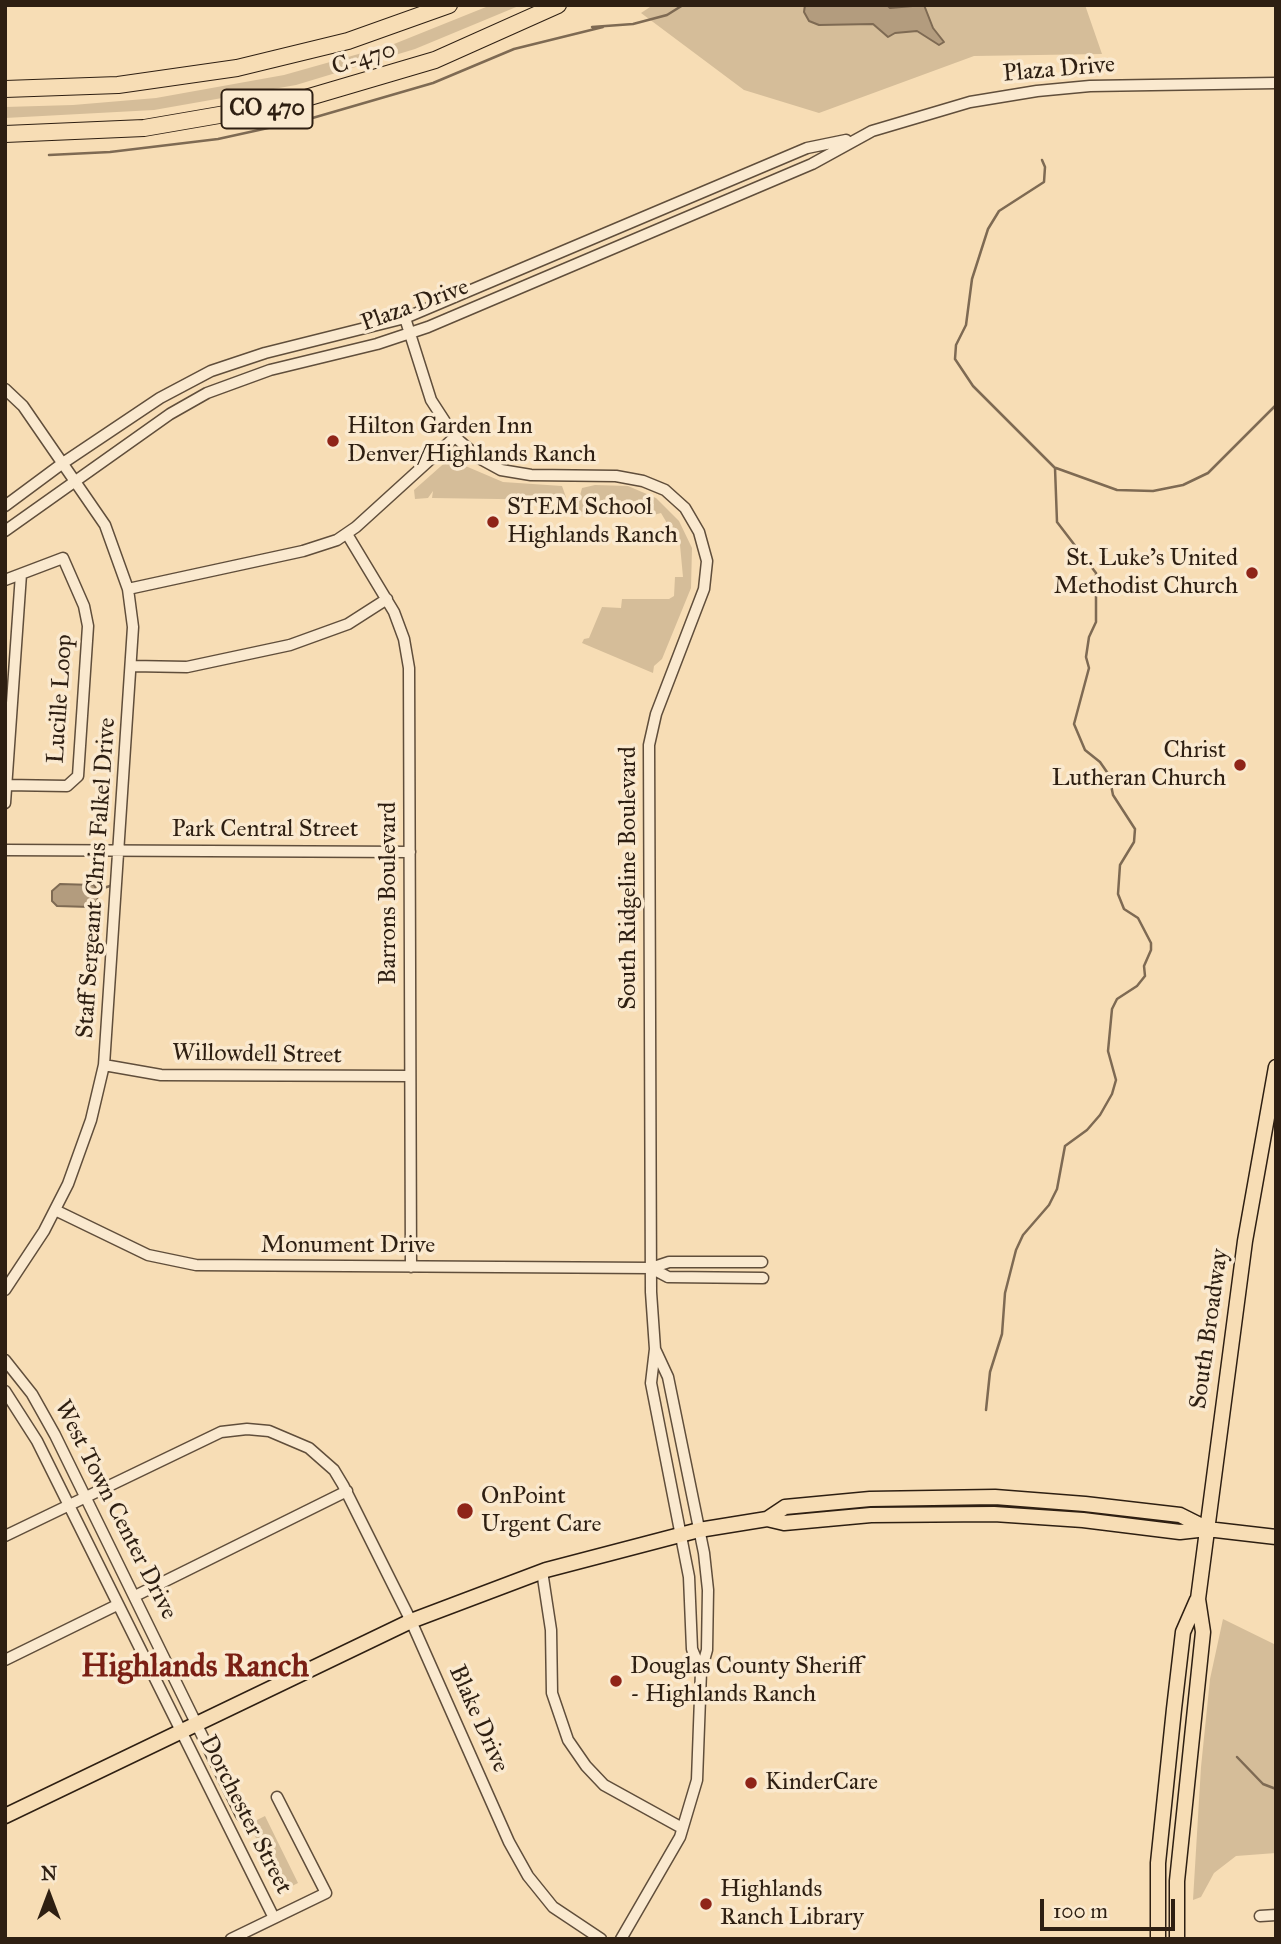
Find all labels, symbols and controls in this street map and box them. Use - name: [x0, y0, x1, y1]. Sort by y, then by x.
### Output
- street label: C-470: [329, 36, 399, 82]
- street label: Plaza Drive: [1002, 51, 1116, 89]
- road number: CO 470: [222, 90, 312, 128]
- street label: Plaza Drive: [357, 273, 473, 339]
- place label: Hilton Garden Inn Denver/Highlands Ranch: [347, 413, 596, 469]
- marker: Hilton Garden Inn Denver/Highlands Ranch: [325, 433, 341, 449]
- place label: STEM School Highlands Ranch: [507, 494, 678, 550]
- marker: STEM School Highlands Ranch: [485, 514, 501, 530]
- place label: St. Luke's United Methodist Church: [1054, 545, 1238, 601]
- marker: St. Luke's United Methodist Church: [1244, 565, 1260, 581]
- street label: Lucille Loop: [42, 633, 80, 765]
- street label: Staff Sergeant Chris Falkel Drive: [71, 717, 123, 1039]
- place label: Christ Lutheran Church: [1052, 737, 1226, 793]
- street label: South Ridgeline Boulevard: [615, 746, 643, 1010]
- marker: Christ Lutheran Church: [1232, 757, 1248, 773]
- street label: Barrons Boulevard: [375, 802, 403, 984]
- street label: Park Central Street: [172, 816, 358, 844]
- street label: Willowdell Street: [172, 1039, 342, 1071]
- street label: Monument Drive: [261, 1232, 435, 1260]
- street label: South Broadway: [1184, 1247, 1236, 1411]
- street label: West Town Center Drive: [47, 1396, 183, 1624]
- place label: OnPoint Urgent Care: [481, 1483, 601, 1539]
- marker: OnPoint Urgent Care: [455, 1501, 475, 1521]
- district label: Highlands Ranch: [81, 1649, 309, 1687]
- place label: Douglas County Sheriff - Highlands Ranch: [630, 1653, 862, 1709]
- street label: Blake Drive: [442, 1661, 514, 1777]
- marker: Douglas County Sheriff - Highlands Ranch: [608, 1673, 624, 1689]
- street label: Dorchester Street: [193, 1731, 297, 1899]
- place label: KinderCare: [765, 1769, 878, 1797]
- marker: KinderCare: [743, 1775, 759, 1791]
- north arrow: [14, 1860, 84, 1930]
- text: N: [41, 1862, 57, 1885]
- place label: Highlands Ranch Library: [720, 1876, 864, 1932]
- scale bar: [1043, 1884, 1178, 1928]
- marker: Highlands Ranch Library: [698, 1896, 714, 1912]
- text: 100 m: [1053, 1898, 1108, 1924]

